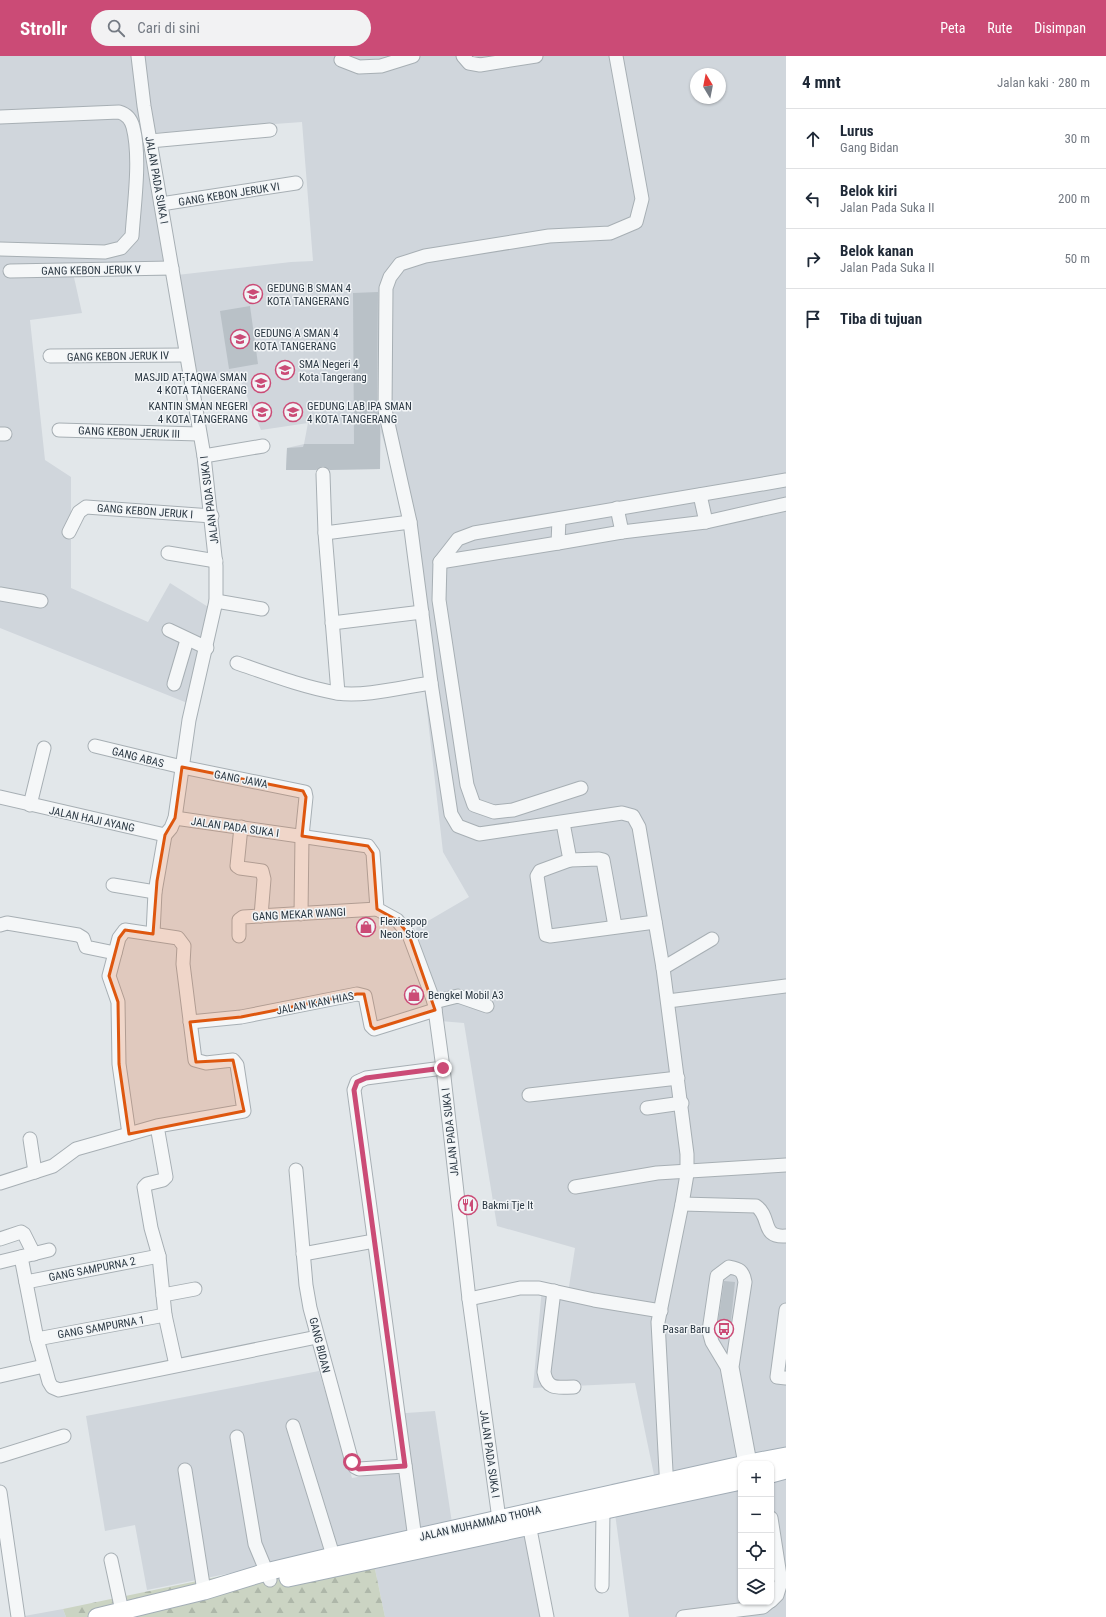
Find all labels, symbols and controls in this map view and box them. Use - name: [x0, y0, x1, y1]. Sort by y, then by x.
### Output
- search box: [91, 10, 371, 46]
- text: Strollr: [20, 17, 67, 40]
- icon: search: [105, 17, 127, 39]
- text: Cari di sini: [137, 19, 200, 37]
- text: Peta: [940, 20, 965, 36]
- text: Rute: [987, 20, 1012, 36]
- text: Disimpan: [1034, 20, 1086, 36]
- north arrow: [690, 68, 726, 104]
- text: 4 mnt: [802, 72, 841, 92]
- text: Jalan kaki · 280 m: [997, 75, 1090, 90]
- text: Lurus: [840, 122, 874, 140]
- icon: ahead: [802, 128, 824, 150]
- text: 30 m: [1064, 131, 1090, 146]
- street label: JALAN PADA SUKA I: [142, 135, 171, 225]
- text: Gang Bidan: [840, 140, 899, 155]
- street label: GANG KEBON JERUK VI: [178, 180, 281, 209]
- text: Belok kiri: [840, 182, 897, 200]
- icon: left: [802, 188, 824, 210]
- text: 200 m: [1058, 191, 1090, 206]
- text: Jalan Pada Suka II: [840, 200, 935, 215]
- text: Belok kanan: [840, 242, 914, 260]
- icon: right: [802, 248, 824, 270]
- text: 50 m: [1064, 251, 1090, 266]
- text: Jalan Pada Suka II: [840, 260, 935, 275]
- street label: GANG KEBON JERUK V: [41, 263, 141, 278]
- place label: GEDUNG B SMAN 4 KOTA TANGERANG: [267, 282, 352, 308]
- school or university icon: GEDUNG B SMAN 4 KOTA TANGERANG: [242, 283, 264, 305]
- icon: arrive: [802, 308, 824, 330]
- text: Tiba di tujuan: [840, 310, 922, 328]
- place label: GEDUNG A SMAN 4 KOTA TANGERANG: [254, 327, 339, 353]
- school or university icon: GEDUNG A SMAN 4 KOTA TANGERANG: [229, 328, 251, 350]
- street label: GANG KEBON JERUK IV: [67, 349, 169, 364]
- place label: SMA Negeri 4 Kota Tangerang: [299, 358, 367, 384]
- school or university icon: SMA Negeri 4 Kota Tangerang: [274, 359, 296, 381]
- place label: MASJID AT-TAQWA SMAN 4 KOTA TANGERANG: [134, 371, 247, 397]
- school or university icon: MASJID AT-TAQWA SMAN 4 KOTA TANGERANG: [250, 372, 272, 394]
- place label: KANTIN SMAN NEGERI 4 KOTA TANGERANG: [149, 400, 248, 426]
- place label: GEDUNG LAB IPA SMAN 4 KOTA TANGERANG: [307, 400, 412, 426]
- school or university icon: KANTIN SMAN NEGERI 4 KOTA TANGERANG: [251, 401, 273, 423]
- school or university icon: GEDUNG LAB IPA SMAN 4 KOTA TANGERANG: [282, 401, 304, 423]
- street label: GANG KEBON JERUK III: [78, 424, 180, 441]
- street label: JALAN PADA SUKA I: [198, 455, 221, 545]
- street label: GANG KEBON JERUK I: [97, 502, 193, 521]
- street label: GANG ABAS: [111, 745, 165, 770]
- street label: GANG JAWA: [213, 768, 269, 791]
- street label: JALAN HAJI AYANG: [48, 804, 136, 835]
- street label: JALAN PADA SUKA I: [190, 815, 280, 840]
- street label: GANG MEKAR WANGI: [252, 906, 346, 923]
- place label: Flexiespop Neon Store: [380, 915, 428, 941]
- shop icon: Flexiespop Neon Store: [355, 916, 377, 938]
- shop icon: Bengkel Mobil A3: [403, 984, 425, 1006]
- place label: Bengkel Mobil A3: [428, 989, 504, 1002]
- street label: JALAN IKAN HIAS: [275, 990, 355, 1017]
- route end: [434, 1059, 452, 1077]
- street label: JALAN PADA SUKA I: [439, 1087, 462, 1177]
- restaurant icon: Bakmi Tje It: [457, 1194, 479, 1216]
- place label: Bakmi Tje It: [482, 1199, 533, 1212]
- street label: GANG SAMPURNA 2: [47, 1255, 137, 1284]
- street label: GANG SAMPURNA 1: [56, 1313, 146, 1342]
- street label: GANG BIDAN: [306, 1316, 333, 1374]
- bus stop icon: Pasar Baru: [713, 1318, 735, 1340]
- place label: Pasar Baru: [663, 1323, 710, 1336]
- street label: JALAN PADA SUKA I: [477, 1409, 502, 1499]
- route start: [343, 1453, 361, 1471]
- map controls: [738, 1461, 774, 1605]
- button: +: [738, 1461, 774, 1497]
- button: −: [738, 1497, 774, 1533]
- street label: JALAN MUHAMMAD THOHA: [418, 1503, 543, 1544]
- button: locate: [738, 1533, 774, 1569]
- button: layers: [738, 1569, 774, 1605]

